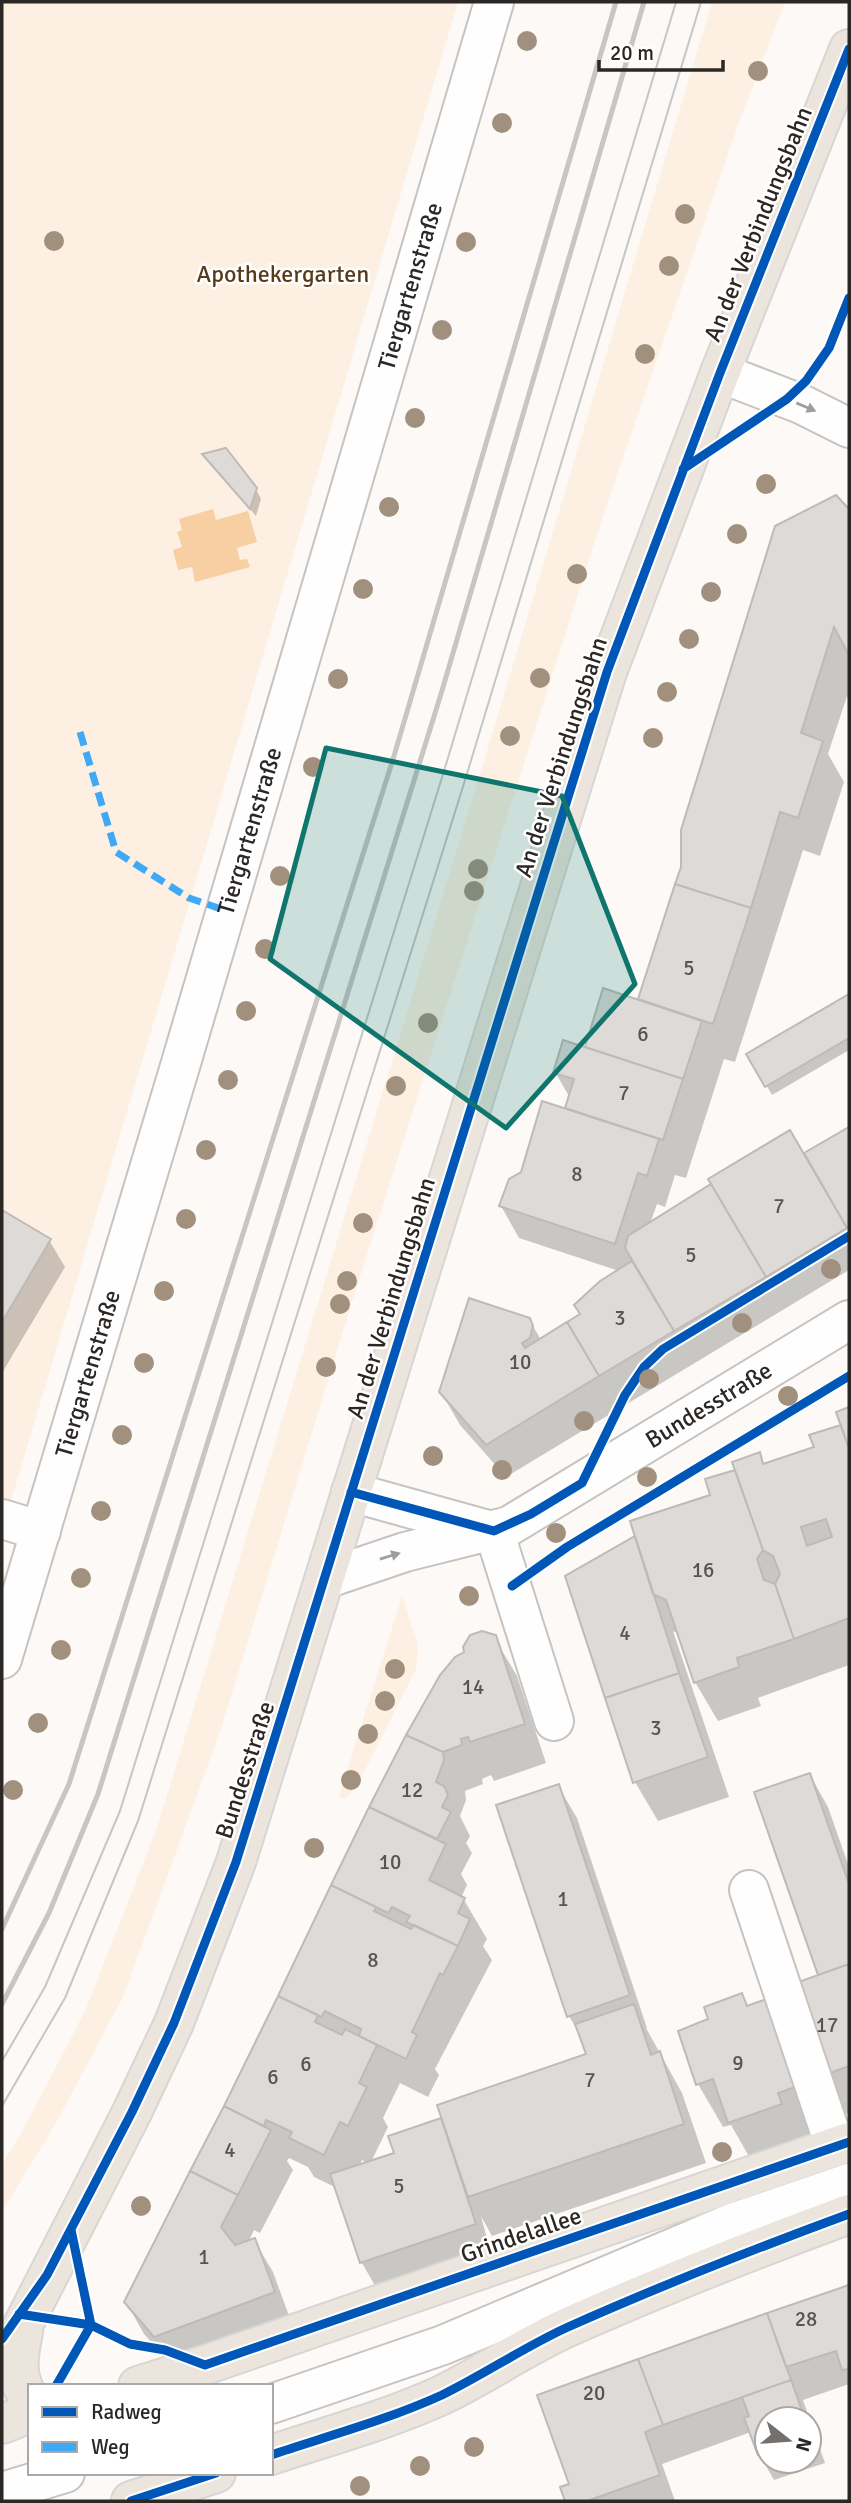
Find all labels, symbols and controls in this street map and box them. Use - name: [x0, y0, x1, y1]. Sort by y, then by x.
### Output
- scale bar: [599, 28, 723, 72]
- text: 20 m: [610, 40, 654, 66]
- street label: An der Verbindungsbahn: [697, 102, 819, 346]
- street label: Tiergartenstraße: [371, 199, 449, 374]
- park label: Apothekergarten: [197, 259, 369, 289]
- one-way arrow: [796, 401, 816, 413]
- street label: An der Verbindungsbahn: [508, 633, 614, 881]
- street label: Tiergartenstraße: [210, 744, 288, 919]
- house number: 5: [683, 955, 695, 981]
- house number: 6: [637, 1021, 649, 1047]
- house number: 7: [618, 1080, 630, 1106]
- house number: 8: [571, 1161, 583, 1187]
- street label: An der Verbindungsbahn: [340, 1174, 442, 1422]
- house number: 7: [773, 1193, 785, 1219]
- house number: 5: [685, 1242, 697, 1268]
- street label: Tiergartenstraße: [48, 1286, 127, 1461]
- house number: 3: [614, 1305, 626, 1331]
- house number: 10: [509, 1349, 531, 1375]
- street label: Bundesstraße: [640, 1355, 777, 1455]
- one-way arrow: [379, 1551, 400, 1561]
- house number: 16: [692, 1557, 714, 1583]
- house number: 4: [619, 1620, 631, 1646]
- house number: 14: [462, 1674, 484, 1700]
- street label: Bundesstraße: [209, 1697, 281, 1843]
- house number: 3: [650, 1715, 662, 1741]
- house number: 12: [401, 1777, 423, 1803]
- house number: 10: [379, 1849, 401, 1875]
- house number: 1: [557, 1886, 569, 1912]
- house number: 8: [367, 1947, 379, 1973]
- house number: 17: [816, 2012, 838, 2038]
- house number: 9: [732, 2050, 744, 2076]
- house number: 6: [300, 2051, 312, 2077]
- house number: 6: [267, 2064, 279, 2090]
- house number: 7: [584, 2067, 596, 2093]
- house number: 4: [224, 2137, 236, 2163]
- house number: 5: [393, 2173, 405, 2199]
- street label: Grindelallee: [457, 2200, 585, 2270]
- house number: 1: [198, 2244, 210, 2270]
- house number: 28: [795, 2306, 817, 2332]
- house number: 20: [583, 2380, 605, 2406]
- legend: [28, 2384, 273, 2475]
- text: Radweg: [91, 2399, 162, 2425]
- north arrow: [753, 2405, 823, 2475]
- text: Weg: [91, 2434, 130, 2460]
- text: N: [790, 2435, 817, 2455]

